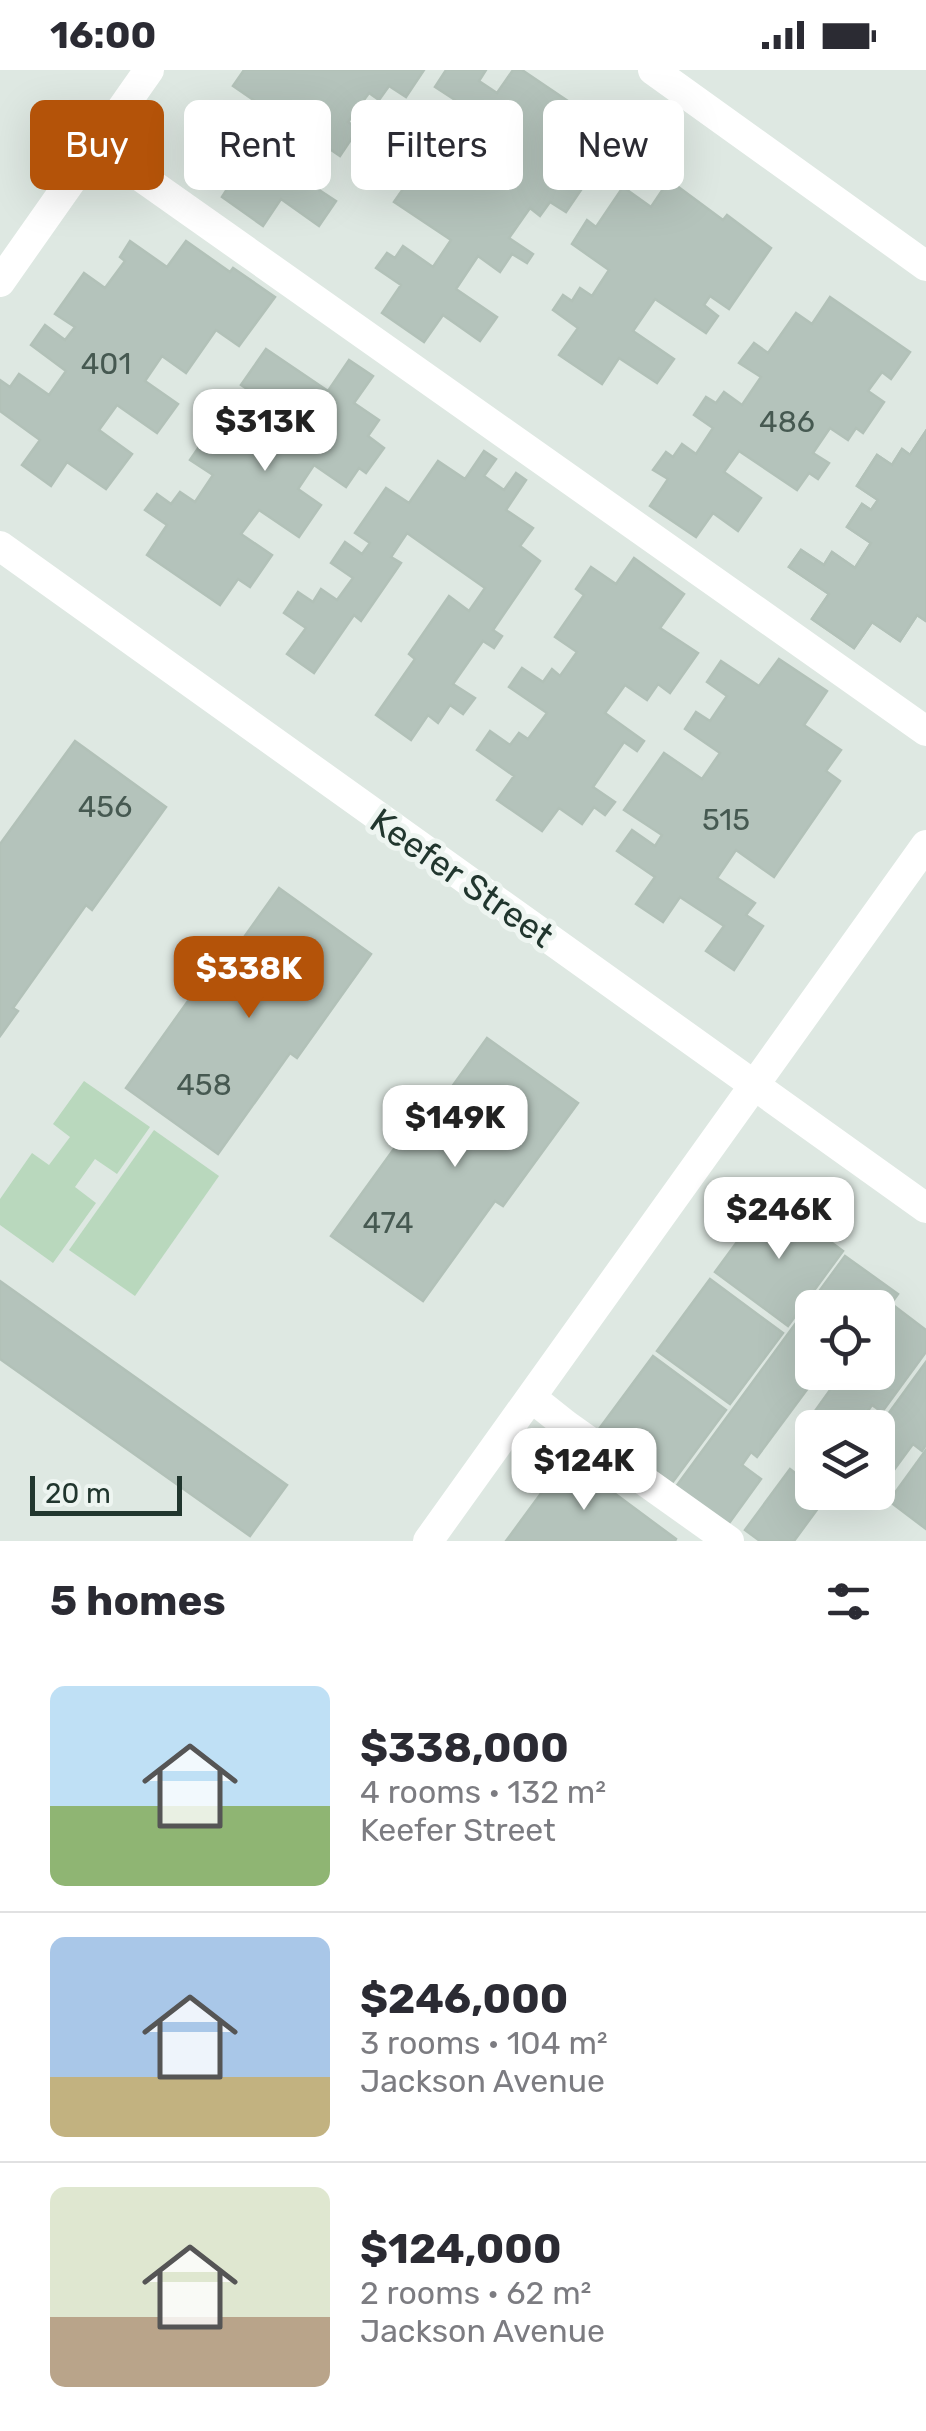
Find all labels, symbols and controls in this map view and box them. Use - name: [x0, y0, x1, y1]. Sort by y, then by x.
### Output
- text: 16:00: [50, 12, 156, 58]
- chip: Buy: [30, 100, 164, 190]
- chip: Rent: [184, 100, 331, 190]
- chip: Filters: [351, 100, 523, 190]
- chip: New: [543, 100, 684, 190]
- house number: 401: [81, 346, 131, 382]
- pin: $313K: [195, 389, 335, 474]
- text: $313K: [215, 402, 315, 440]
- house number: 486: [759, 404, 815, 440]
- house number: 456: [78, 789, 132, 825]
- street label: Keefer Street: [362, 799, 562, 957]
- house number: 515: [702, 802, 750, 838]
- pin: $338K: [179, 936, 319, 1021]
- text: $338K: [196, 949, 302, 987]
- house number: 458: [176, 1067, 232, 1103]
- pin: $149K: [385, 1085, 525, 1170]
- text: $149K: [405, 1098, 505, 1136]
- pin: $246K: [709, 1177, 849, 1262]
- text: $246K: [726, 1190, 832, 1228]
- house number: 474: [362, 1205, 414, 1241]
- map controls: [795, 1290, 895, 1510]
- button: locate: [795, 1290, 895, 1390]
- button: layers: [795, 1410, 895, 1510]
- pin: $124K: [514, 1428, 654, 1513]
- text: $124K: [533, 1441, 635, 1479]
- scale bar: [30, 1471, 182, 1516]
- text: 20 m: [45, 1477, 111, 1510]
- icon: filters: [821, 1574, 876, 1629]
- text: 5 homes: [50, 1576, 226, 1626]
- text: $338,000: [360, 1723, 569, 1773]
- icon: home: [130, 1726, 250, 1846]
- text: 4 rooms · 132 m²: [360, 1773, 606, 1811]
- text: Keefer Street: [360, 1811, 556, 1849]
- text: $246,000: [360, 1974, 568, 2024]
- icon: home: [130, 1977, 250, 2097]
- text: 3 rooms · 104 m²: [360, 2024, 608, 2062]
- text: Jackson Avenue: [360, 2062, 605, 2100]
- text: $124,000: [360, 2224, 562, 2274]
- icon: home: [130, 2227, 250, 2347]
- text: 2 rooms · 62 m²: [360, 2274, 592, 2312]
- text: Jackson Avenue: [360, 2312, 605, 2350]

